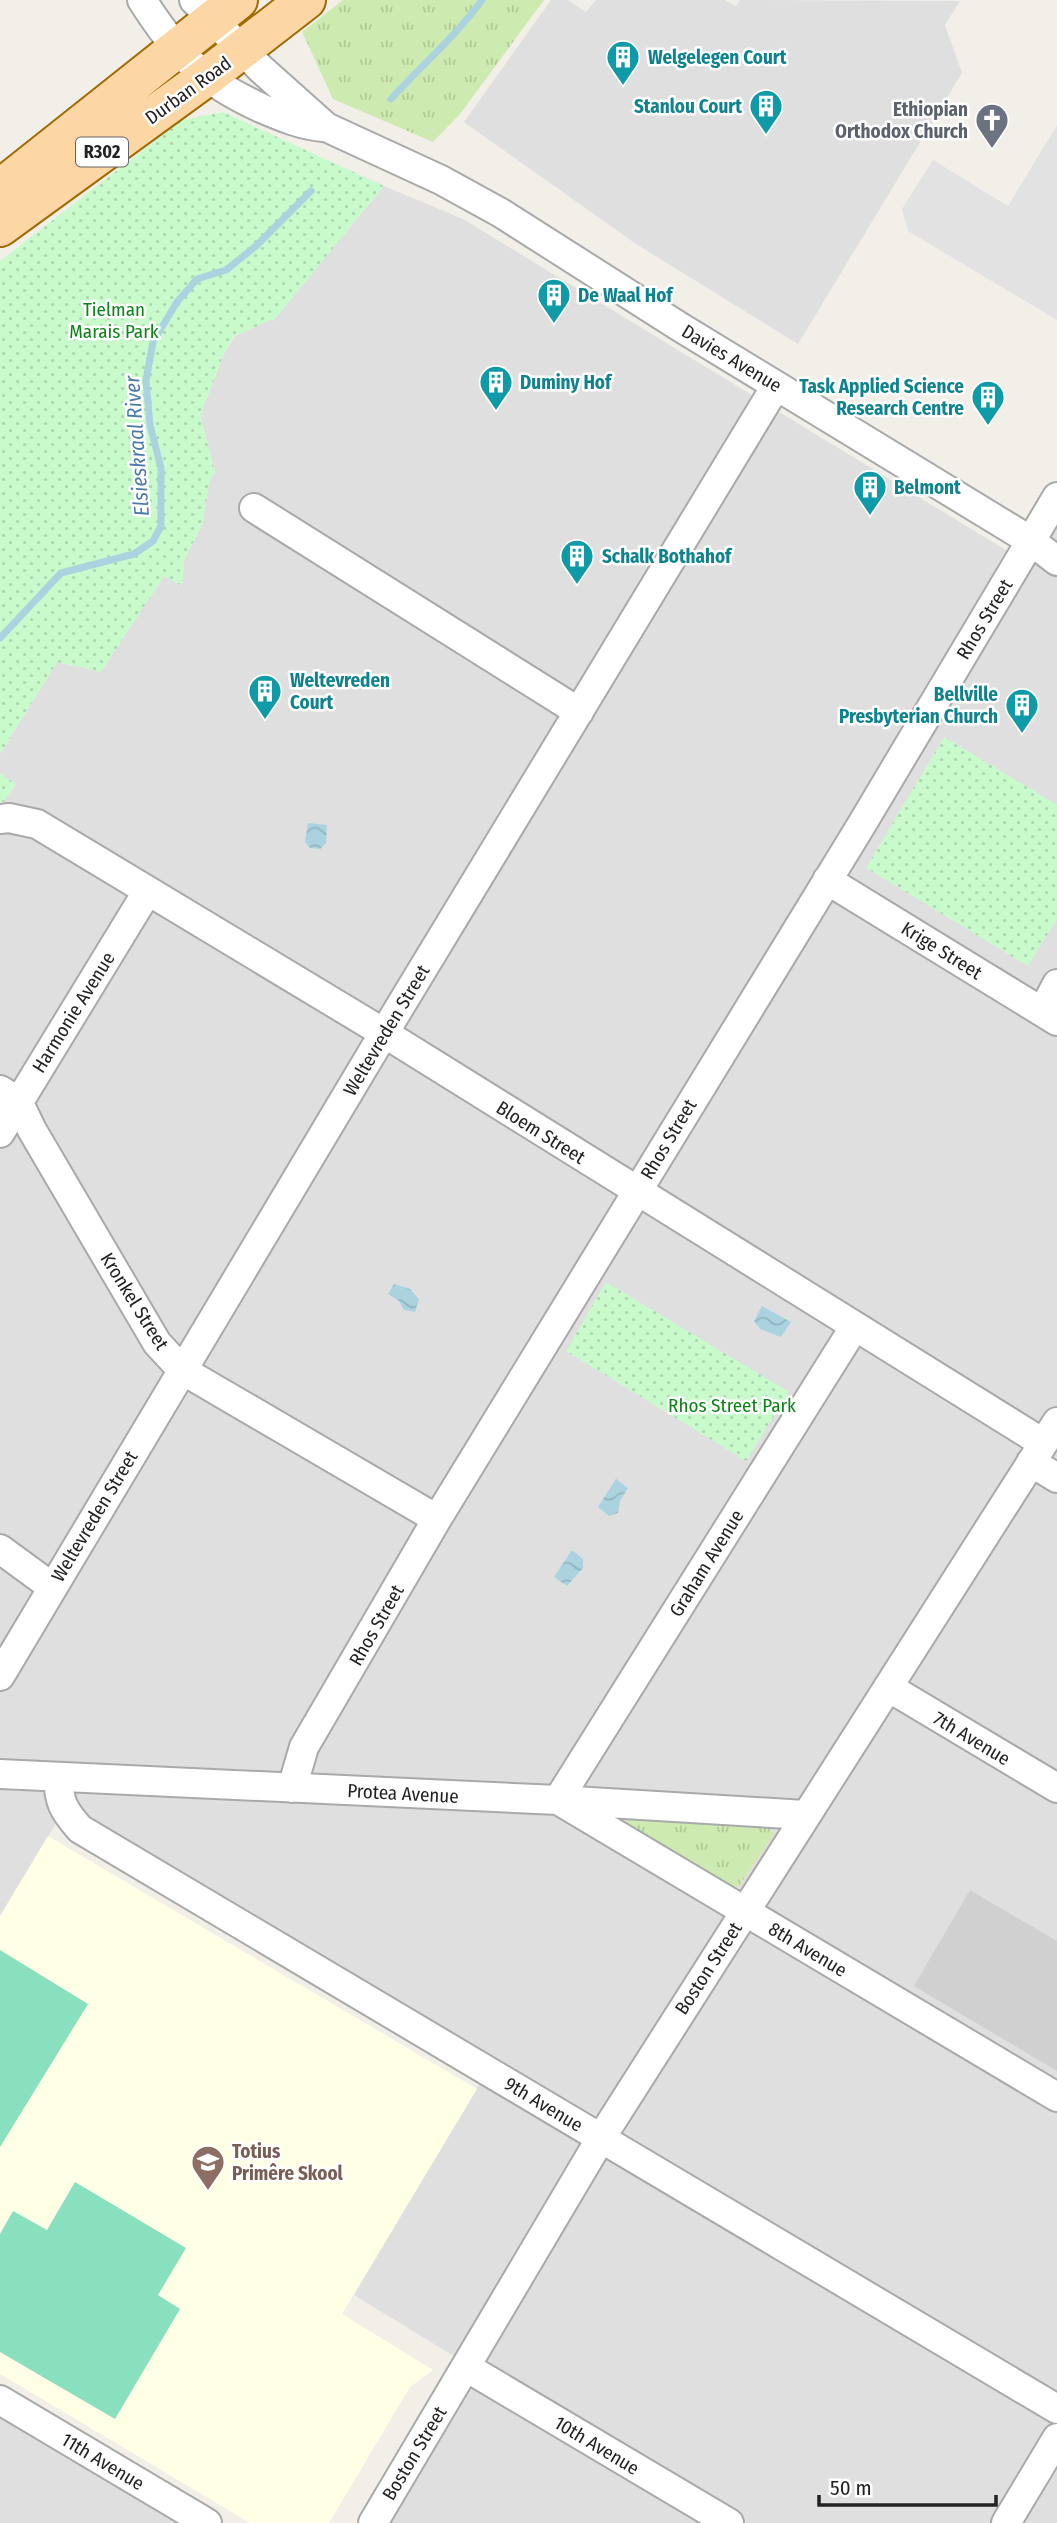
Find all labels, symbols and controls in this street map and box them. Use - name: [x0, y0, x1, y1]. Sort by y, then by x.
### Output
- building icon: Welgelegen Court: [604, 38, 642, 87]
- place label: Welgelegen Court: [648, 46, 787, 69]
- street label: Durban Road: [141, 51, 236, 129]
- building icon: Stanlou Court: [747, 87, 785, 136]
- place label: Stanlou Court: [634, 95, 742, 118]
- place label: Ethiopian Orthodox Church: [835, 98, 968, 143]
- church icon: Ethiopian Orthodox Church: [973, 101, 1011, 150]
- road number: R302: [76, 138, 128, 167]
- building icon: De Waal Hof: [535, 276, 573, 325]
- place label: De Waal Hof: [578, 284, 674, 307]
- park label: Tielman Marais Park: [69, 298, 159, 343]
- street label: Davies Avenue: [678, 320, 786, 397]
- building icon: Duminy Hof: [477, 363, 515, 412]
- place label: Duminy Hof: [520, 371, 613, 394]
- water label: Elsieskraal River: [119, 374, 155, 517]
- place label: Task Applied Science Research Centre: [799, 375, 964, 420]
- building icon: Task Applied Science Research Centre: [969, 378, 1007, 427]
- building icon: Belmont: [851, 468, 889, 517]
- place label: Belmont: [894, 476, 961, 499]
- building icon: Schalk Bothahof: [558, 537, 596, 586]
- place label: Schalk Bothahof: [602, 545, 733, 568]
- street label: Rhos Street: [951, 574, 1018, 664]
- place label: Weltevreden Court: [290, 669, 390, 714]
- building icon: Weltevreden Court: [246, 672, 284, 721]
- place label: Bellville Presbyterian Church: [839, 683, 998, 728]
- building icon: Bellville Presbyterian Church: [1003, 686, 1041, 735]
- street label: Krige Street: [897, 917, 987, 985]
- street label: Harmonie Avenue: [27, 948, 120, 1077]
- street label: Weltevreden Street: [338, 960, 435, 1100]
- street label: Rhos Street: [635, 1094, 702, 1184]
- street label: Bloem Street: [492, 1096, 590, 1169]
- street label: Kronkel Street: [96, 1248, 174, 1355]
- park label: Rhos Street Park: [668, 1394, 796, 1417]
- street label: Weltevreden Street: [46, 1446, 143, 1586]
- street label: Graham Avenue: [664, 1506, 748, 1621]
- street label: Rhos Street: [344, 1580, 409, 1670]
- street label: 7th Avenue: [929, 1707, 1014, 1770]
- street label: Protea Avenue: [347, 1779, 459, 1808]
- street label: Boston Street: [670, 1917, 747, 2019]
- street label: 8th Avenue: [764, 1917, 851, 1982]
- street label: 9th Avenue: [501, 2072, 587, 2137]
- place label: Totius Primêre Skool: [232, 2140, 344, 2185]
- school or university icon: Totius Primêre Skool: [189, 2143, 227, 2192]
- street label: Boston Street: [377, 2401, 452, 2504]
- street label: 10th Avenue: [550, 2411, 643, 2480]
- street label: 11th Avenue: [57, 2428, 148, 2495]
- scale bar: [819, 2464, 996, 2508]
- text: 50 m: [830, 2475, 872, 2501]

